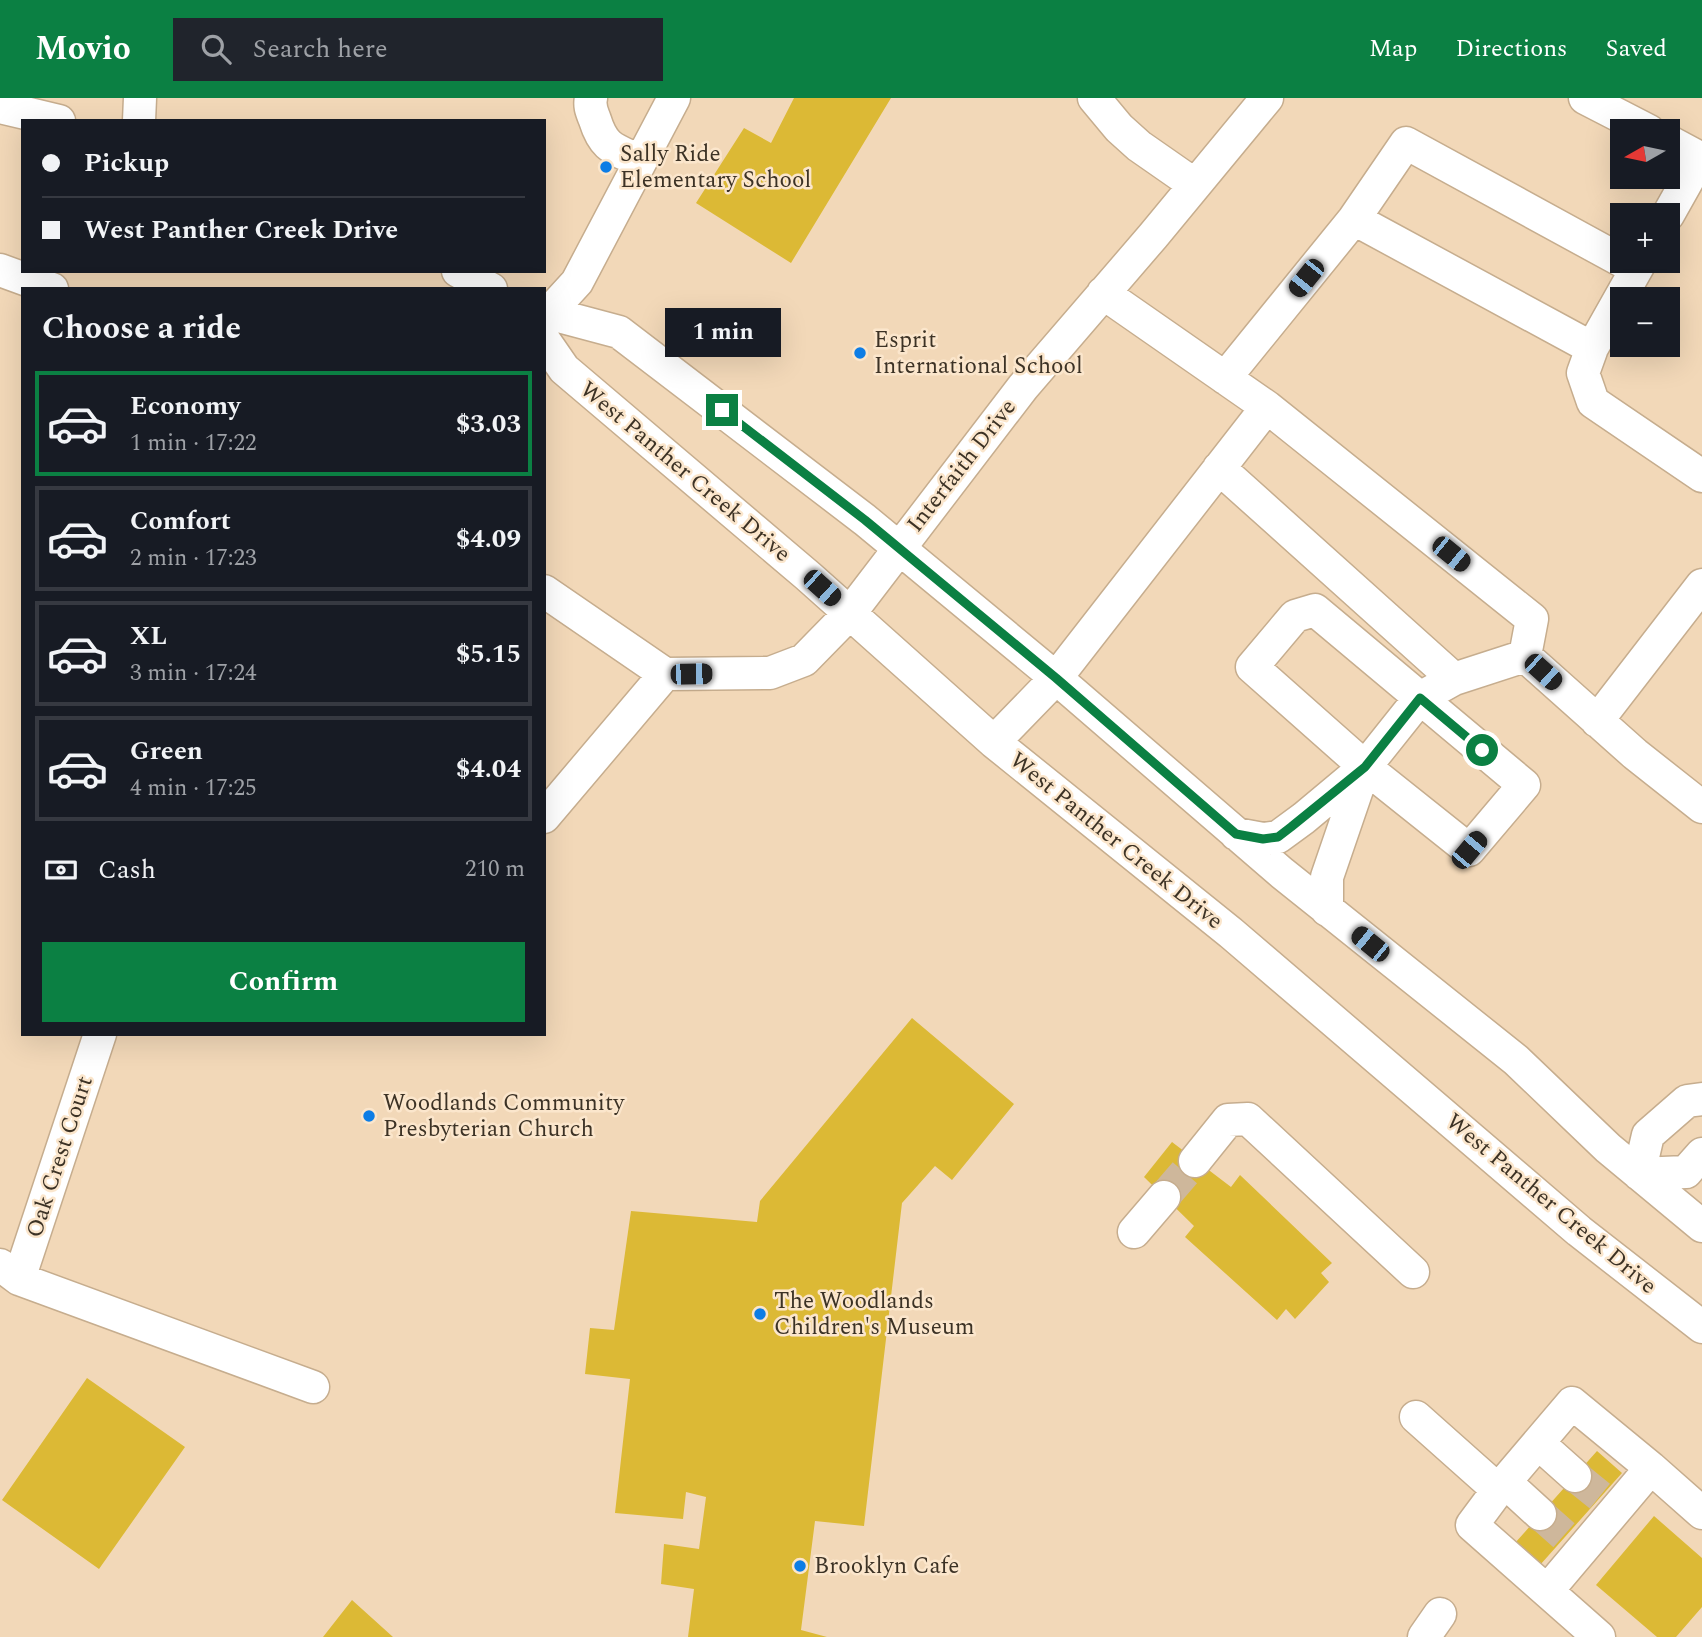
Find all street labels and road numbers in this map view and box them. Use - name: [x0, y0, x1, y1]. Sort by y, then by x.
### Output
- street label: West Panther Creek Drive: [572, 373, 798, 571]
- street label: Interfaith Drive: [899, 392, 1025, 540]
- street label: West Panther Creek Drive: [1002, 744, 1230, 938]
- street label: Oak Crest Court: [17, 1072, 103, 1242]
- street label: West Panther Creek Drive: [1438, 1105, 1664, 1303]

